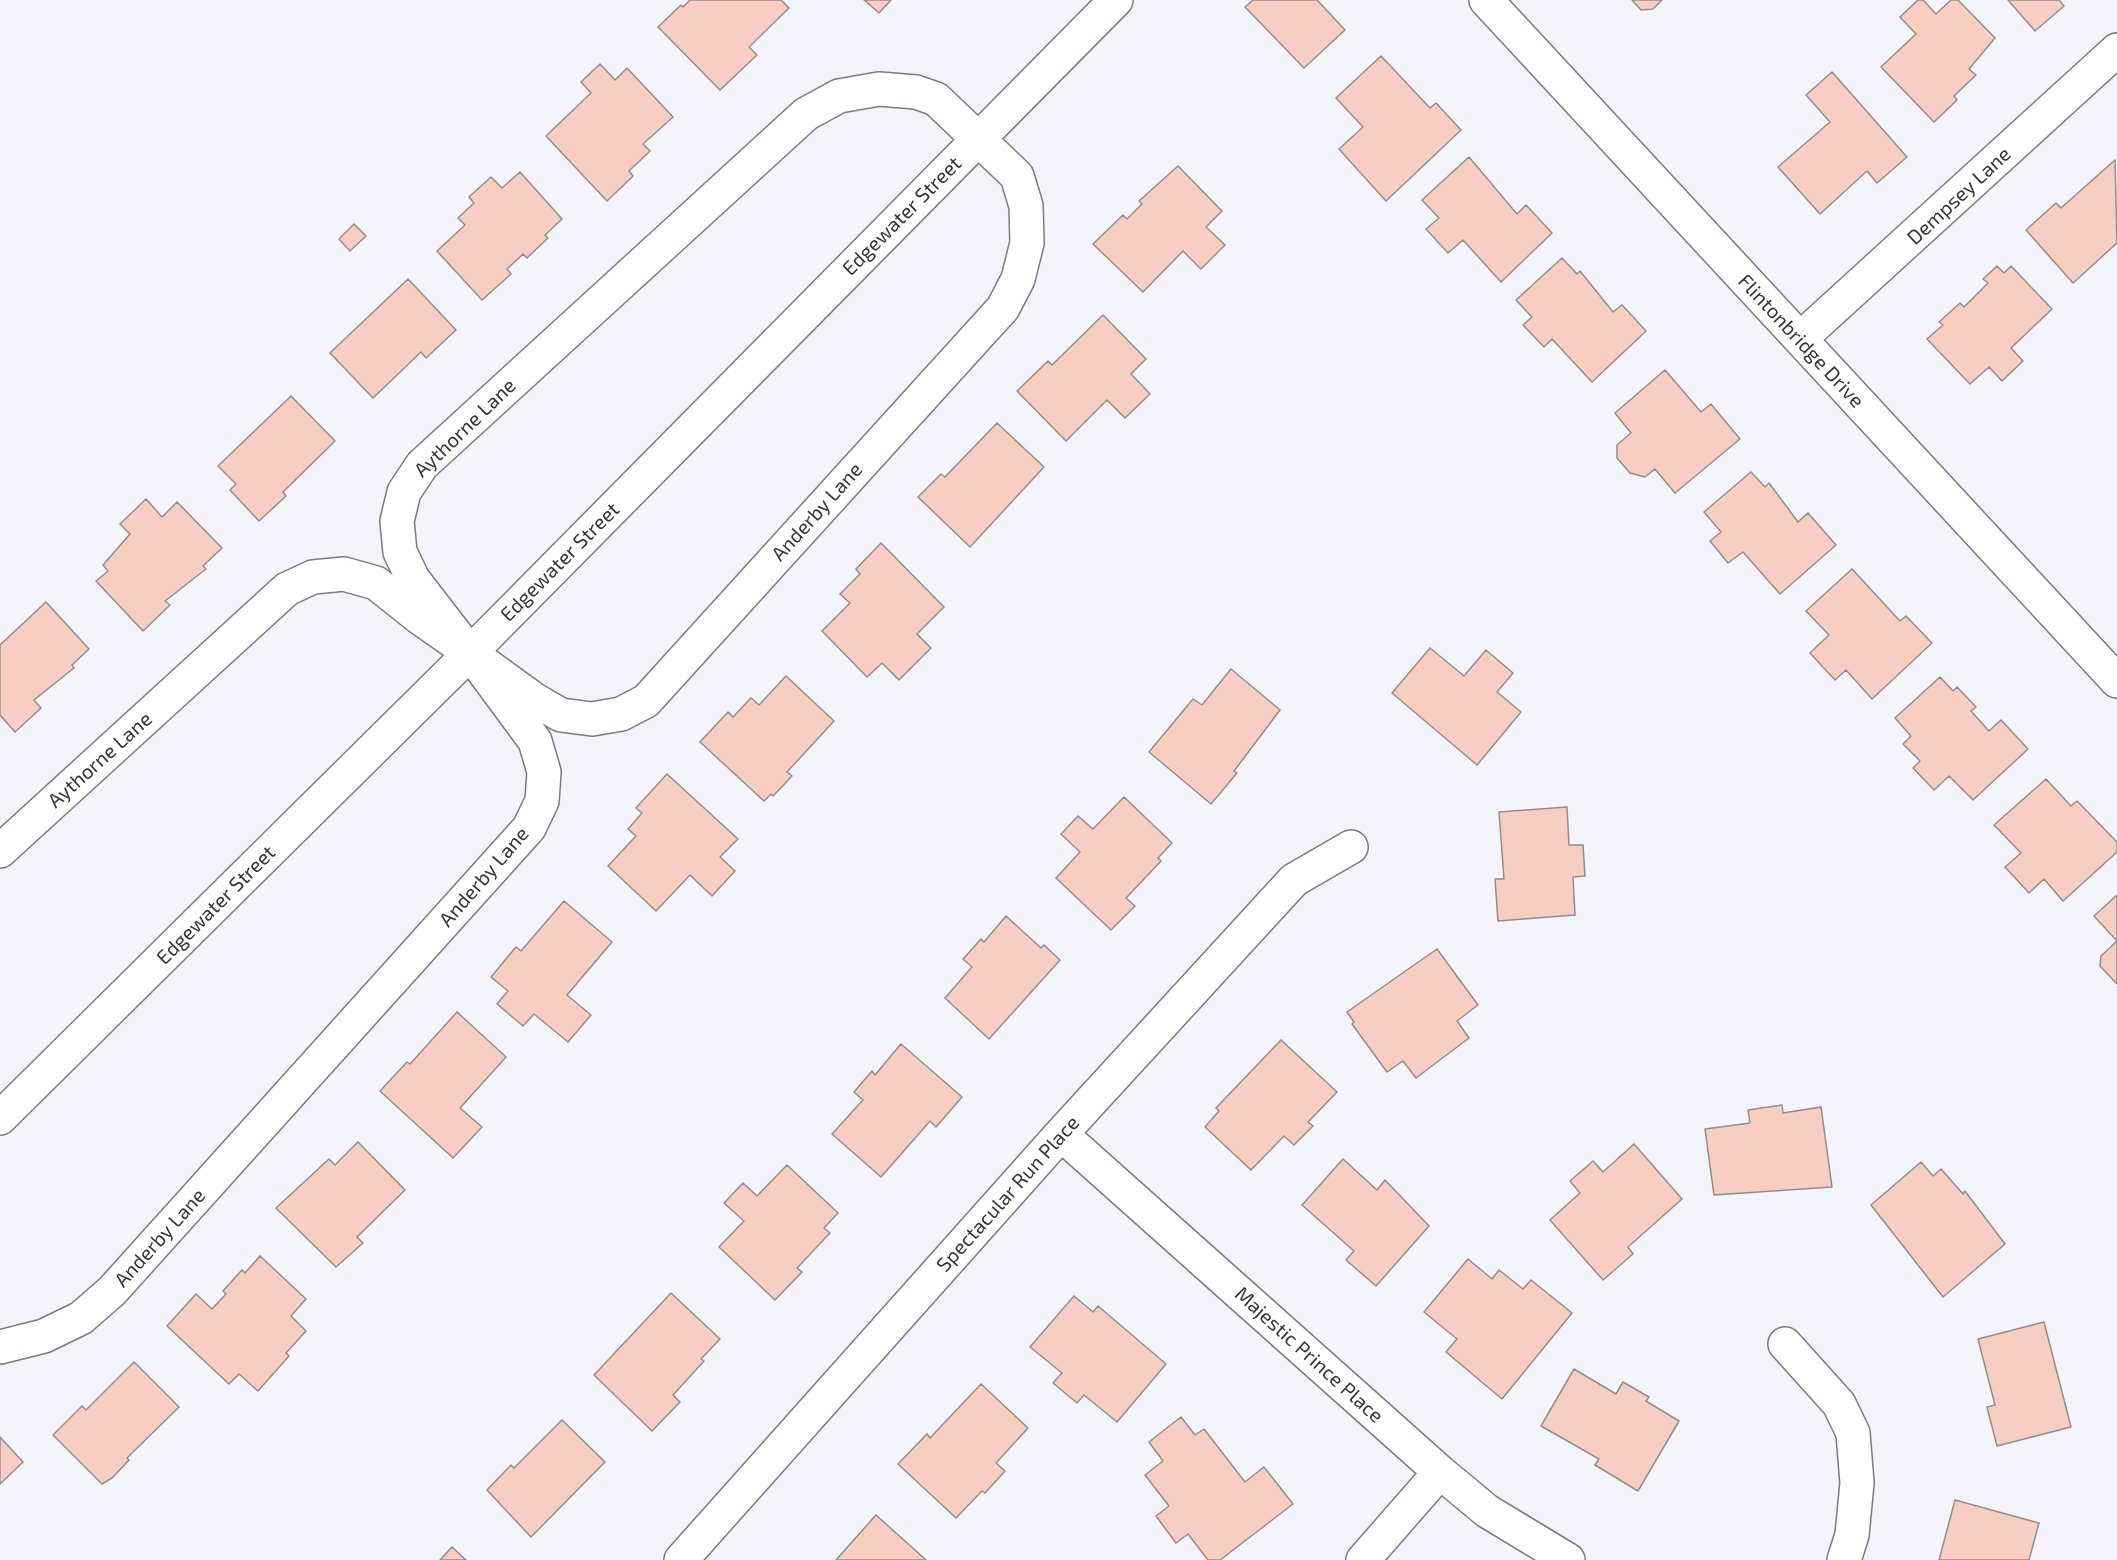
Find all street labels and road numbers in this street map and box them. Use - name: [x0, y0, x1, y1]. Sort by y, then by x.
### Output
- street label: Dempsey Lane: [1902, 142, 2016, 250]
- street label: Edgewater Street: [838, 152, 966, 280]
- street label: Flintonbridge Drive: [1733, 269, 1869, 413]
- street label: Aythorne Lane: [409, 374, 521, 482]
- street label: Anderby Lane: [767, 458, 867, 566]
- street label: Edgewater Street: [496, 498, 624, 626]
- street label: Aythorne Lane: [43, 707, 157, 813]
- street label: Anderby Lane: [434, 822, 534, 932]
- street label: Edgewater Street: [152, 841, 280, 969]
- street label: Spectacular Run Place: [932, 1111, 1084, 1277]
- street label: Anderby Lane: [110, 1184, 210, 1292]
- street label: Majestic Prince Place: [1230, 1282, 1388, 1428]

